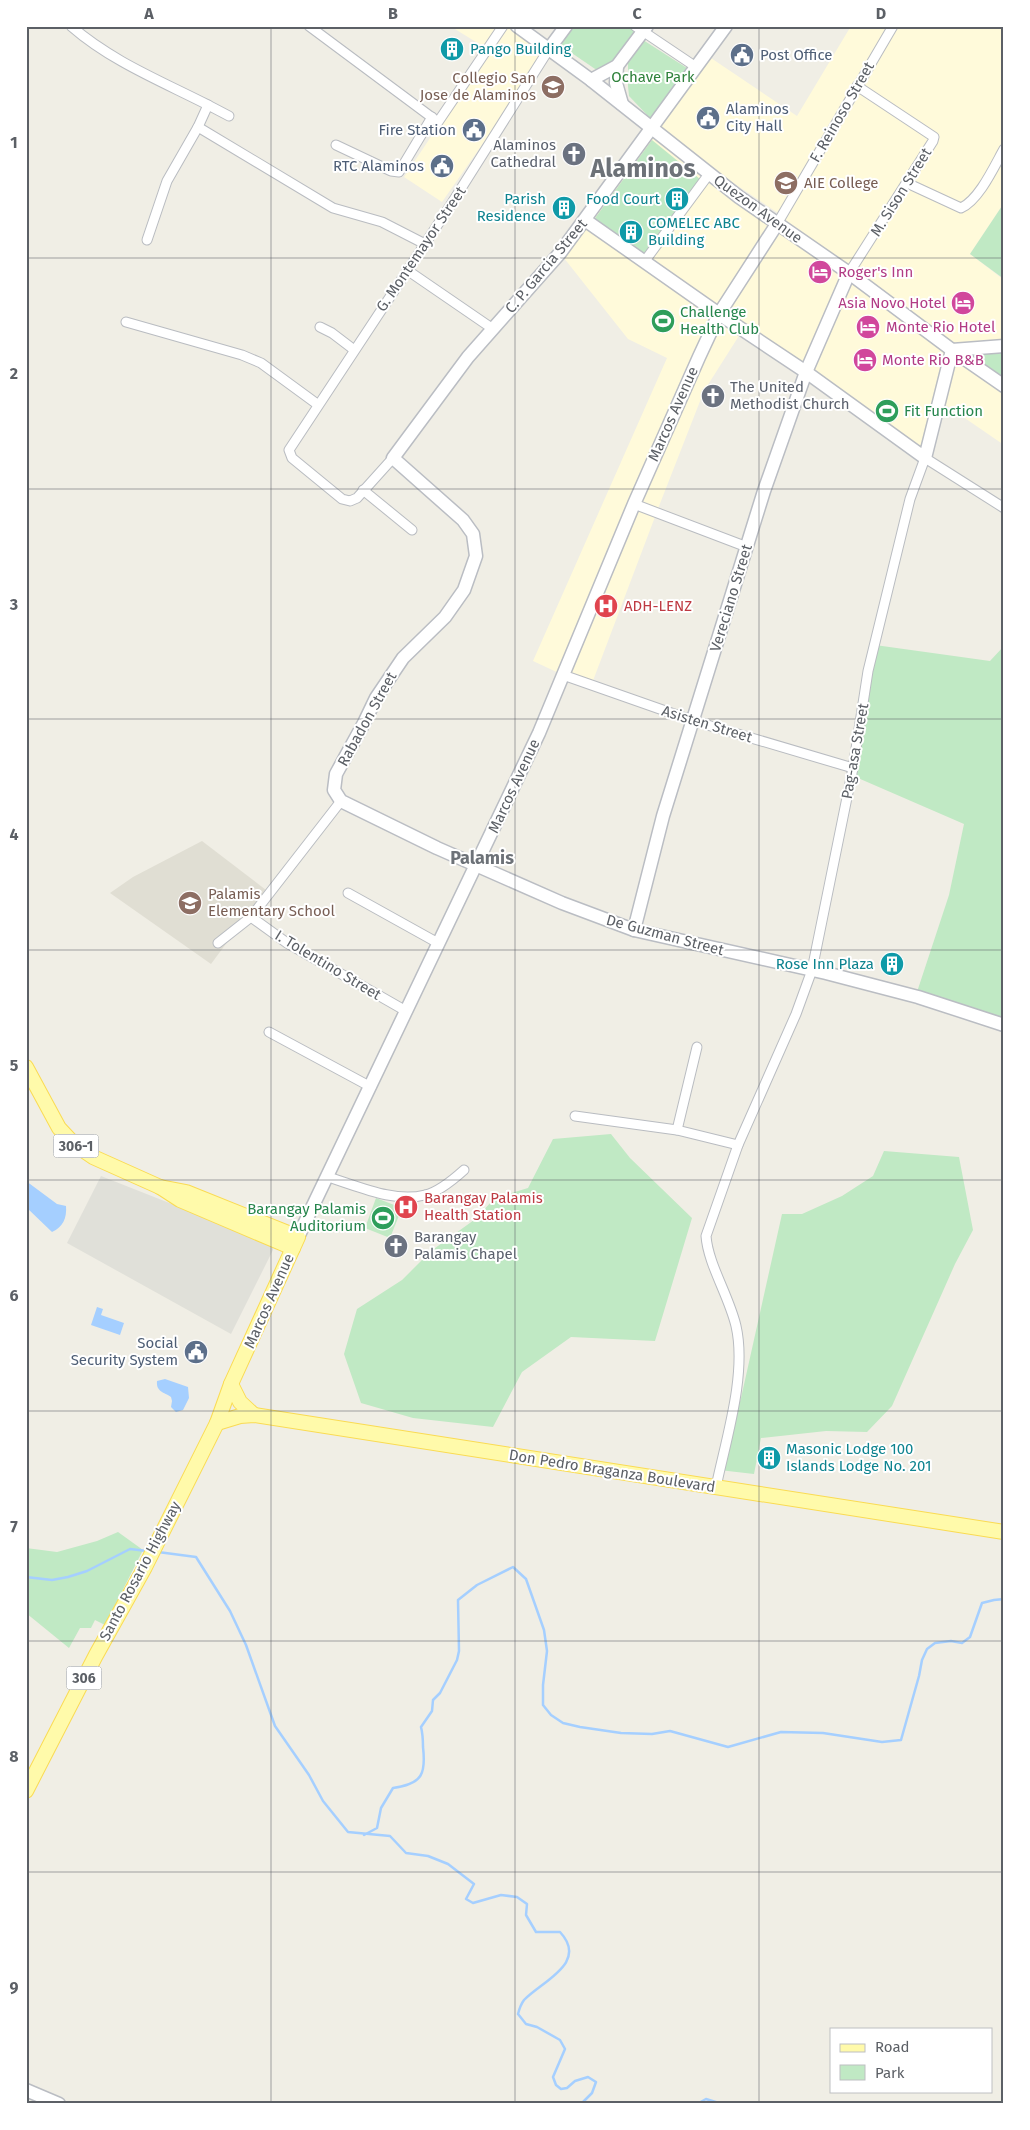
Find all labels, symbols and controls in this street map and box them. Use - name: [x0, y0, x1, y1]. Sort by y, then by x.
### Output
- text: A: [143, 4, 154, 23]
- text: B: [388, 4, 398, 23]
- text: C: [632, 4, 642, 23]
- text: D: [876, 4, 886, 23]
- building icon: Pango Building: [439, 36, 465, 62]
- place label: Pango Building: [470, 40, 572, 58]
- public building icon: Post Office: [729, 42, 755, 68]
- place label: Post Office: [760, 46, 833, 64]
- street label: F. Reinoso Street: [806, 58, 878, 165]
- park label: Ochave Park: [611, 68, 695, 86]
- place label: Collegio San Jose de Alaminos: [420, 69, 536, 104]
- school or university icon: Collegio San Jose de Alaminos: [540, 74, 566, 100]
- place label: Alaminos City Hall: [726, 100, 789, 135]
- public building icon: Alaminos City Hall: [695, 105, 721, 131]
- public building icon: Fire Station: [461, 117, 487, 143]
- place label: Fire Station: [379, 121, 456, 139]
- text: 1: [10, 133, 18, 152]
- place label: Alaminos Cathedral: [491, 136, 557, 171]
- church icon: Alaminos Cathedral: [561, 141, 587, 167]
- street label: M. Sison Street: [867, 144, 936, 240]
- public building icon: RTC Alaminos: [429, 153, 455, 179]
- district label: Alaminos: [589, 154, 696, 184]
- place label: RTC Alaminos: [333, 157, 424, 175]
- school or university icon: AIE College: [773, 170, 799, 196]
- street label: Quezon Avenue: [710, 171, 806, 247]
- place label: AIE College: [804, 174, 879, 192]
- street label: G. Montemayor Street: [372, 183, 470, 315]
- building icon: Food Court: [664, 186, 690, 212]
- place label: Parish Residence: [477, 190, 546, 225]
- place label: Food Court: [586, 190, 661, 208]
- building icon: Parish Residence: [551, 195, 577, 221]
- place label: COMELEC ABC Building: [648, 214, 740, 249]
- street label: C. P. Garcia Street: [501, 215, 591, 317]
- building icon: COMELEC ABC Building: [618, 219, 644, 245]
- hotel icon: Roger's Inn: [807, 259, 833, 285]
- place label: Roger's Inn: [838, 263, 913, 281]
- hotel icon: Asia Novo Hotel: [950, 290, 976, 316]
- place label: Asia Novo Hotel: [838, 294, 947, 312]
- place label: Challenge Health Club: [680, 303, 759, 338]
- sports icon: Challenge Health Club: [650, 308, 676, 334]
- hotel icon: Monte Rio Hotel: [855, 314, 881, 340]
- place label: Monte Rio Hotel: [886, 318, 996, 336]
- hotel icon: Monte Rio B&B: [852, 347, 878, 373]
- place label: Monte Rio B&B: [882, 351, 984, 369]
- text: 2: [10, 364, 18, 383]
- street label: Marcos Avenue: [644, 364, 702, 464]
- place label: The United Methodist Church: [730, 378, 849, 413]
- church icon: The United Methodist Church: [700, 383, 726, 409]
- sports icon: Fit Function: [874, 398, 900, 424]
- place label: Fit Function: [904, 402, 983, 420]
- street label: Vereciano Street: [706, 542, 756, 654]
- hospital icon: ADH-LENZ: [593, 593, 619, 619]
- text: 3: [9, 595, 18, 614]
- place label: ADH-LENZ: [624, 597, 692, 615]
- street label: Rabadon Street: [334, 668, 401, 769]
- street label: Pag-asa Street: [838, 701, 872, 800]
- street label: Asisten Street: [660, 702, 755, 746]
- street label: Marcos Avenue: [484, 736, 544, 836]
- text: 4: [9, 825, 19, 844]
- district label: Palamis: [450, 847, 514, 869]
- place label: Palamis Elementary School: [208, 885, 336, 920]
- school or university icon: Palamis Elementary School: [177, 890, 203, 916]
- street label: De Guzman Street: [604, 911, 726, 960]
- street label: I. Tolentino Street: [272, 926, 385, 1004]
- building icon: Rose Inn Plaza: [879, 951, 905, 977]
- place label: Rose Inn Plaza: [776, 955, 874, 973]
- text: 5: [10, 1056, 19, 1075]
- road number: 306-1: [54, 1134, 98, 1158]
- place label: Barangay Palamis Health Station: [424, 1189, 543, 1224]
- hospital icon: Barangay Palamis Health Station: [393, 1194, 419, 1220]
- place label: Barangay Palamis Auditorium: [247, 1200, 366, 1235]
- sports icon: Barangay Palamis Auditorium: [370, 1205, 396, 1231]
- place label: Barangay Palamis Chapel: [414, 1228, 518, 1263]
- church icon: Barangay Palamis Chapel: [383, 1233, 409, 1259]
- street label: Marcos Avenue: [240, 1251, 298, 1351]
- text: 6: [9, 1286, 19, 1305]
- place label: Social Security System: [71, 1334, 179, 1369]
- public building icon: Social Security System: [183, 1339, 209, 1365]
- place label: Masonic Lodge 100 Islands Lodge No. 201: [786, 1440, 932, 1475]
- building icon: Masonic Lodge 100 Islands Lodge No. 201: [756, 1445, 782, 1471]
- street label: Don Pedro Braganza Boulevard: [508, 1446, 716, 1496]
- street label: Santo Rosario Highway: [96, 1498, 185, 1644]
- text: 7: [10, 1517, 18, 1536]
- road number: 306: [66, 1666, 102, 1690]
- text: 8: [9, 1747, 19, 1766]
- text: 9: [10, 1978, 19, 1997]
- legend: [830, 2028, 992, 2092]
- text: Road: [875, 2038, 910, 2056]
- text: Park: [875, 2064, 905, 2082]

